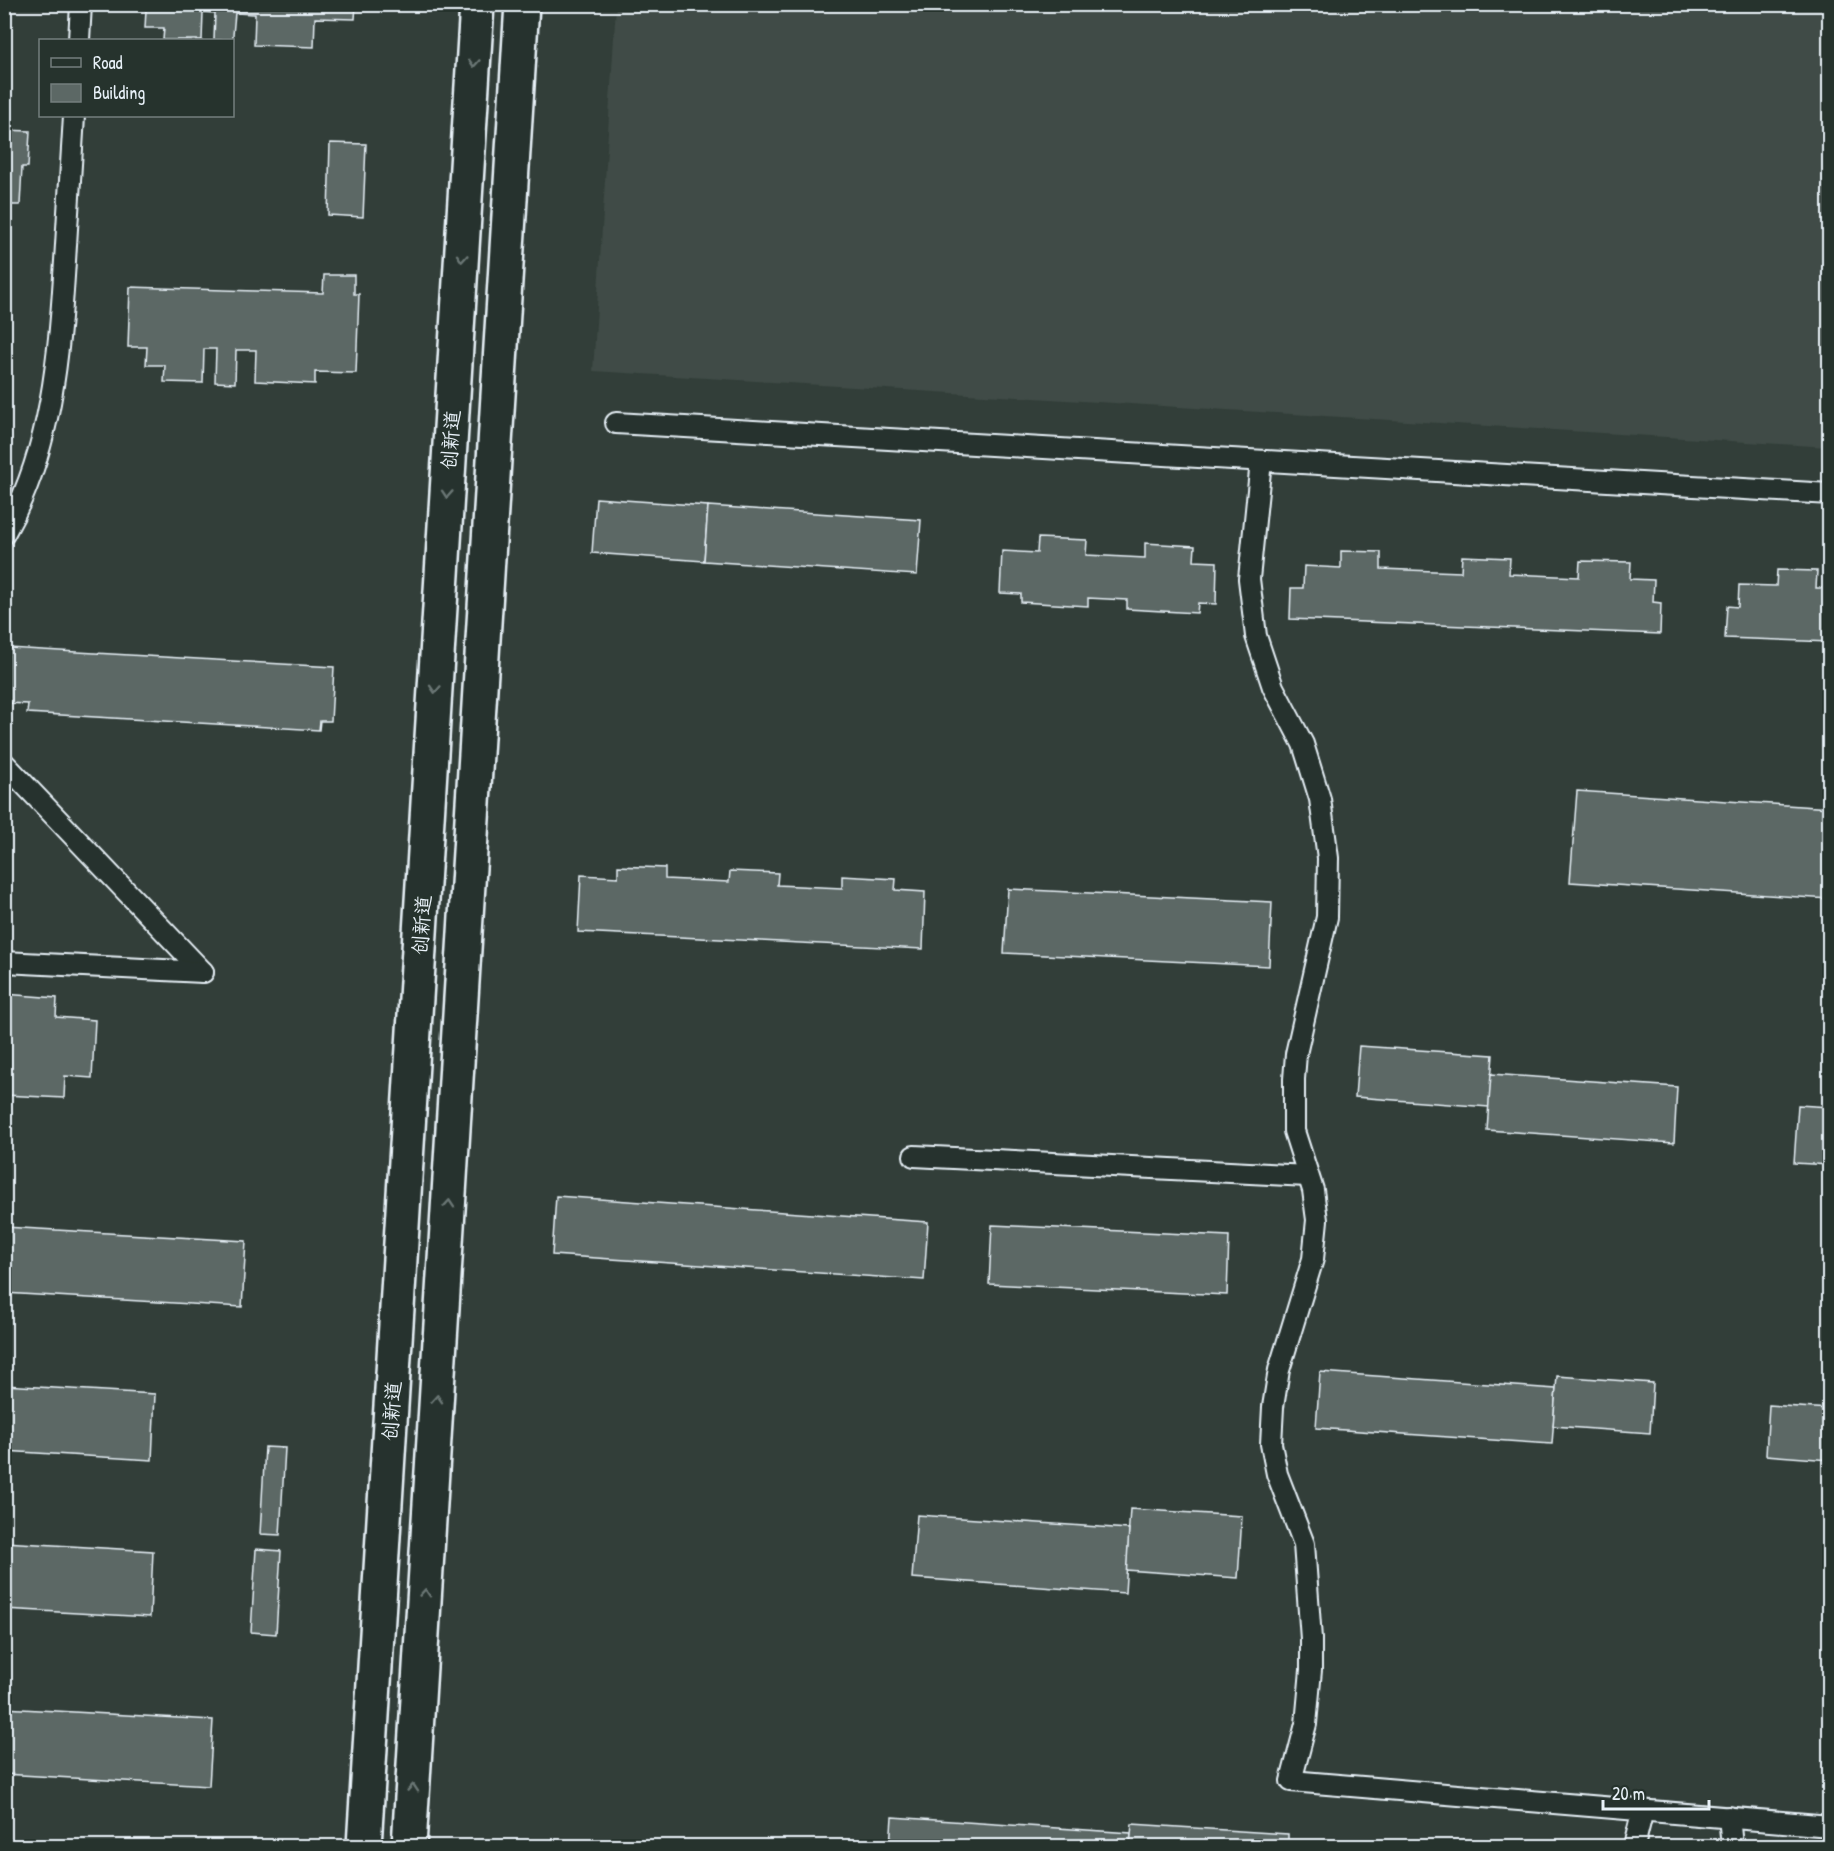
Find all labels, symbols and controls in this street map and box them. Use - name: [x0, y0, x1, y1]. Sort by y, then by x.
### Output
- legend: [39, 39, 234, 117]
- text: Road: [93, 50, 123, 75]
- one-way arrow: [467, 58, 480, 67]
- text: Building: [93, 80, 145, 105]
- one-way arrow: [455, 253, 468, 262]
- street label: 创新道: [434, 409, 466, 471]
- one-way arrow: [441, 490, 454, 499]
- one-way arrow: [429, 684, 442, 693]
- street label: 创新道: [405, 894, 437, 956]
- one-way arrow: [442, 1200, 455, 1209]
- street label: 创新道: [375, 1380, 407, 1442]
- one-way arrow: [430, 1394, 443, 1403]
- one-way arrow: [418, 1589, 431, 1598]
- scale bar: [1603, 1773, 1710, 1811]
- text: 20 m: [1612, 1781, 1645, 1806]
- one-way arrow: [406, 1784, 419, 1793]

